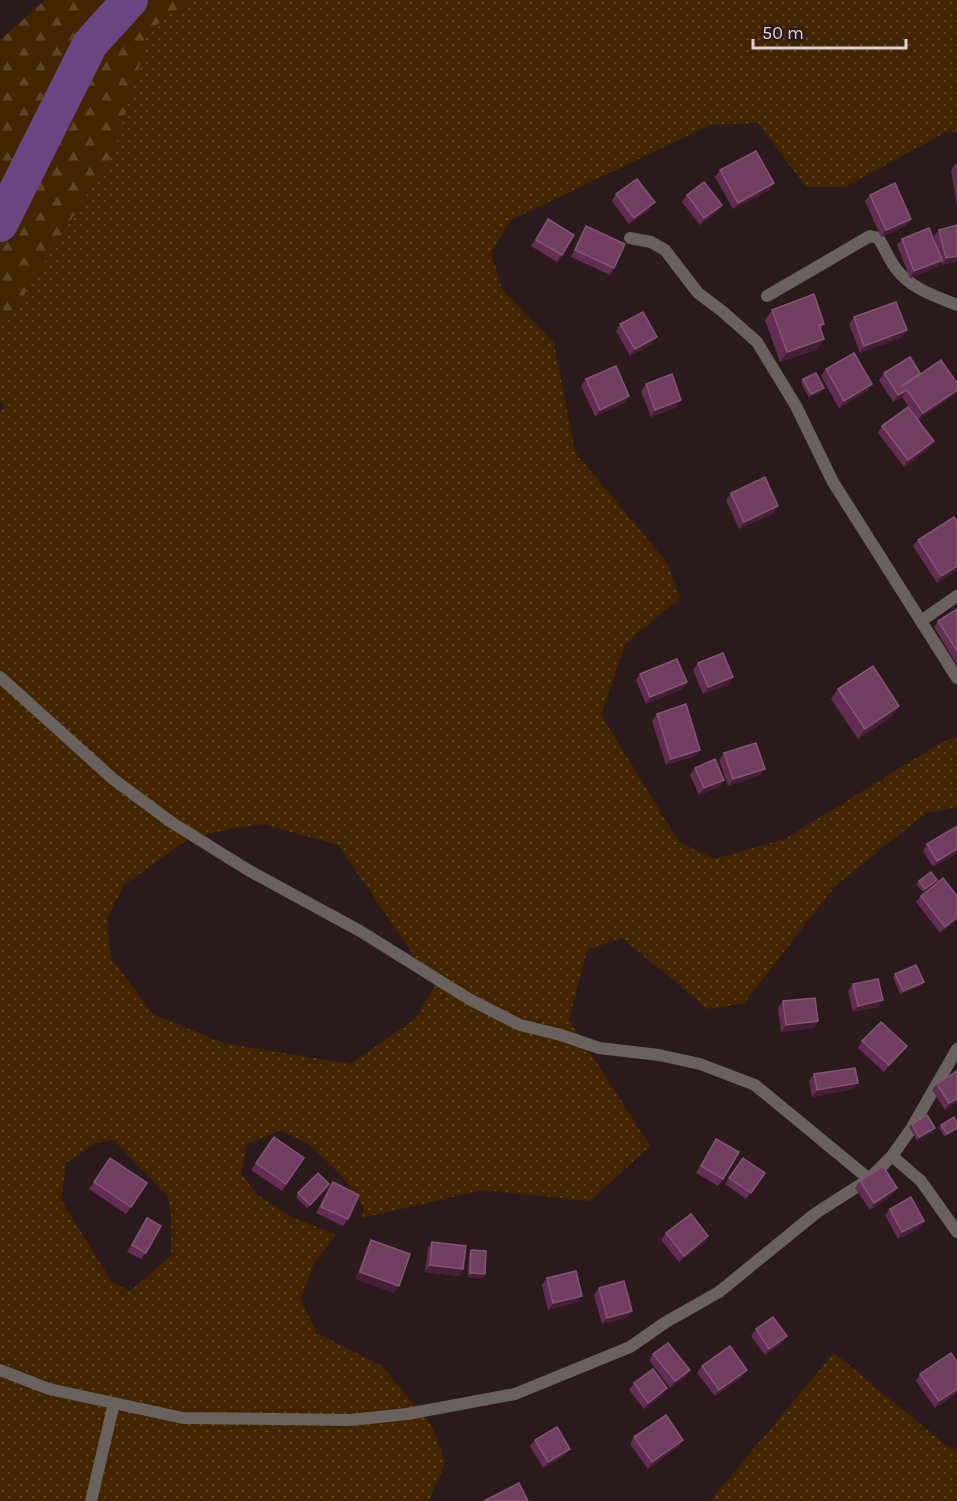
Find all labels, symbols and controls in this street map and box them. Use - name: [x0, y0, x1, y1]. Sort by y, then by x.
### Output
- scale bar: [753, 12, 906, 50]
- text: 50 m: [762, 22, 804, 44]

